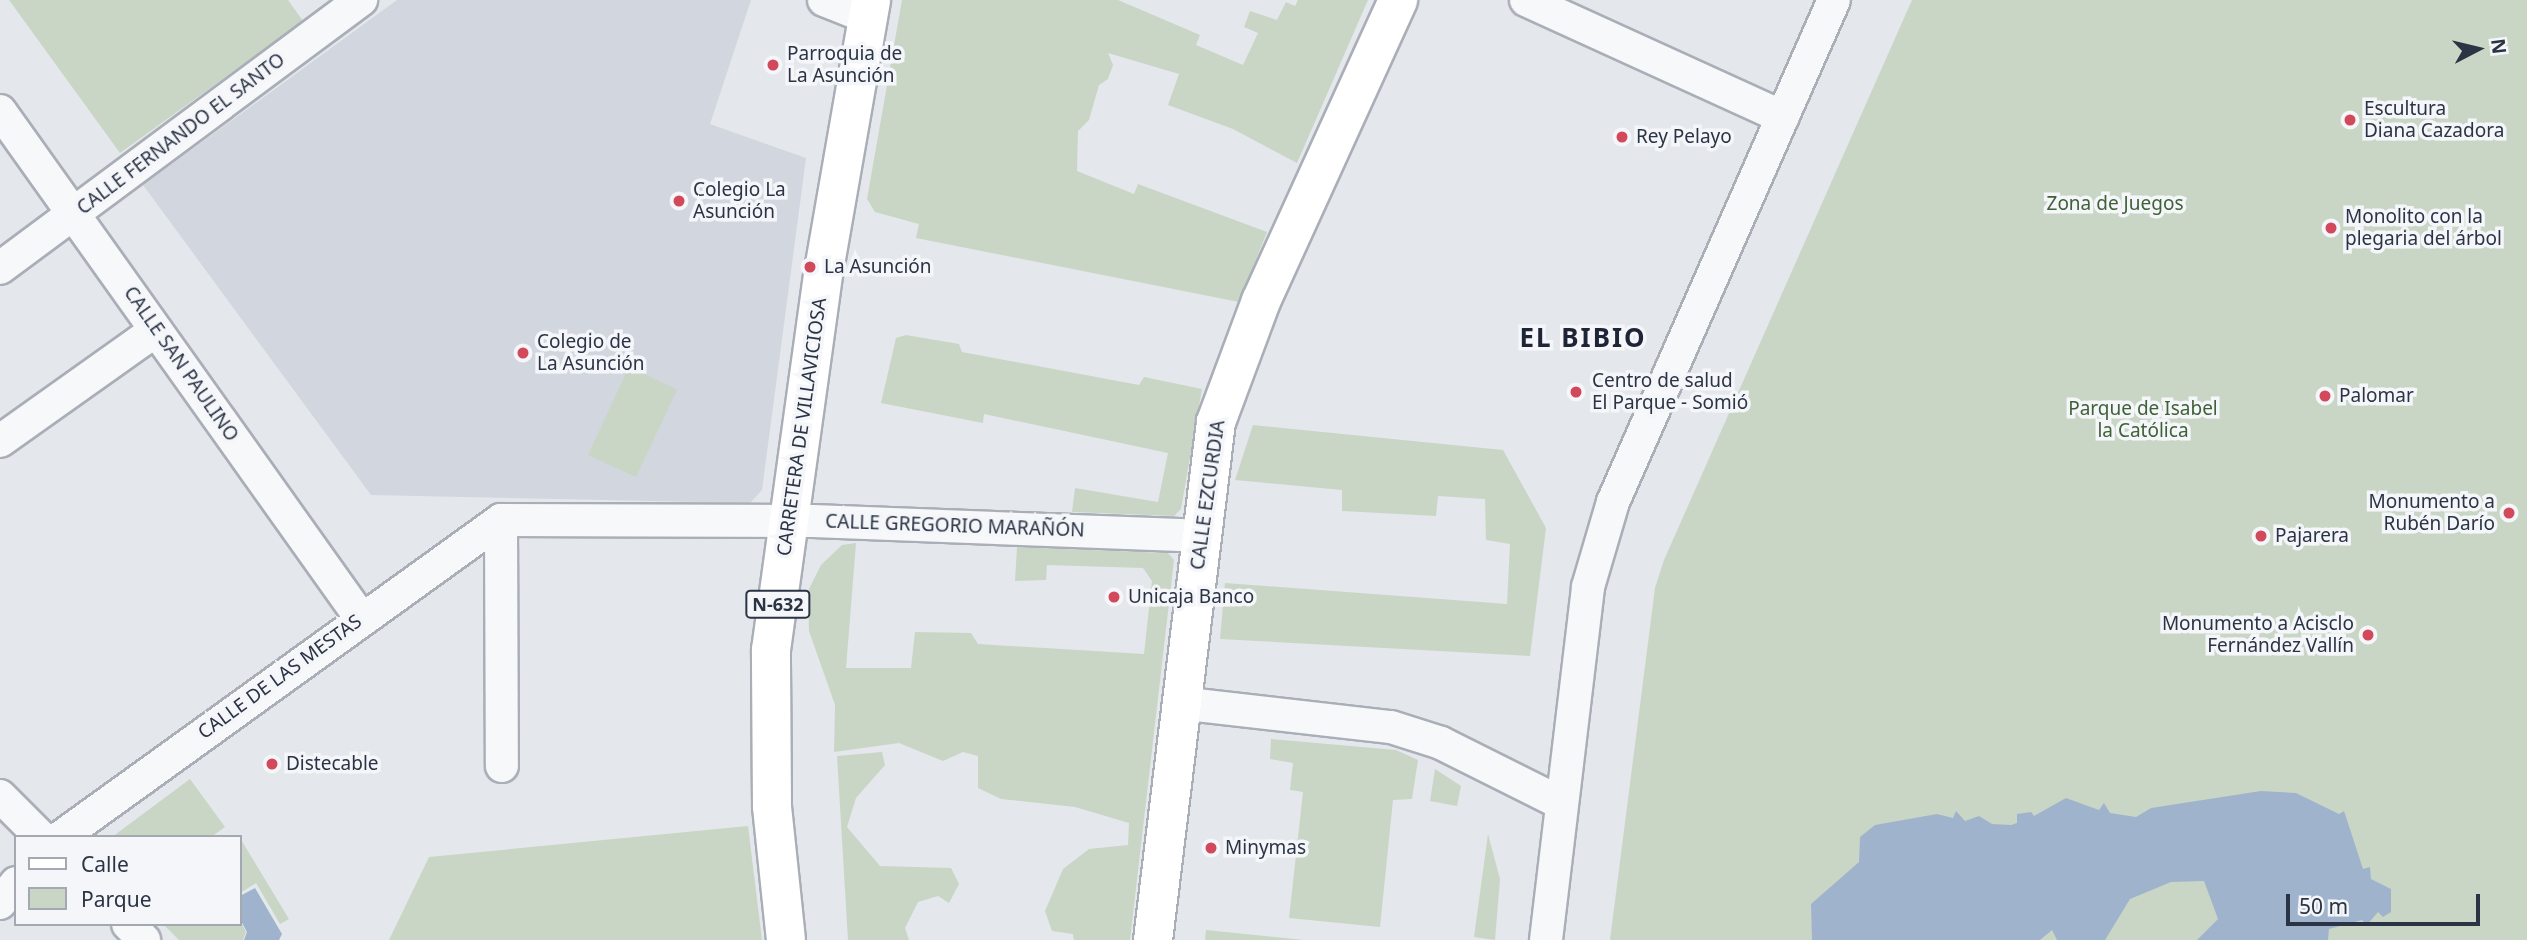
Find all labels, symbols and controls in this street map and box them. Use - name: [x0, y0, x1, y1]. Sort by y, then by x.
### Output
- north arrow: [2443, 14, 2513, 84]
- text: N: [2485, 37, 2513, 56]
- place label: Parroquia de La Asunción: [787, 43, 902, 87]
- street label: CALLE FERNANDO EL SANTO: [73, 48, 289, 220]
- marker: Parroquia de La Asunción: [765, 57, 781, 73]
- place label: Escultura Diana Cazadora: [2364, 98, 2504, 142]
- marker: Escultura Diana Cazadora: [2342, 112, 2358, 128]
- place label: Rey Pelayo: [1636, 126, 1732, 148]
- marker: Rey Pelayo: [1614, 129, 1630, 145]
- place label: Colegio La Asunción: [693, 179, 786, 223]
- marker: Colegio La Asunción: [671, 193, 687, 209]
- park label: Zona de Juegos: [2047, 193, 2183, 215]
- place label: Monolito con la plegaria del árbol: [2345, 206, 2502, 250]
- marker: Monolito con la plegaria del árbol: [2323, 220, 2339, 236]
- place label: La Asunción: [824, 256, 932, 278]
- marker: La Asunción: [802, 259, 818, 275]
- street label: CALLE SAN PAULINO: [119, 282, 243, 446]
- street label: CARRETERA DE VILLAVICIOSA: [773, 296, 831, 558]
- district label: EL BIBIO: [1520, 322, 1646, 354]
- place label: Colegio de La Asunción: [537, 331, 645, 375]
- marker: Colegio de La Asunción: [515, 345, 531, 361]
- place label: Centro de salud El Parque - Somió: [1592, 370, 1748, 414]
- marker: Centro de salud El Parque - Somió: [1566, 382, 1586, 402]
- place label: Palomar: [2339, 385, 2414, 407]
- marker: Palomar: [2317, 388, 2333, 404]
- park label: Parque de Isabel la Católica: [2068, 398, 2218, 442]
- street label: CALLE EZCURDIA: [1186, 419, 1230, 571]
- place label: Monumento a Rubén Darío: [2369, 491, 2495, 535]
- marker: Monumento a Rubén Darío: [2501, 505, 2517, 521]
- street label: CALLE GREGORIO MARAÑÓN: [825, 510, 1085, 542]
- place label: Pajarera: [2275, 525, 2349, 547]
- marker: Pajarera: [2253, 528, 2269, 544]
- place label: Unicaja Banco: [1128, 586, 1254, 608]
- marker: Unicaja Banco: [1106, 589, 1122, 605]
- road number: N-632: [745, 590, 811, 618]
- street label: CALLE DE LAS MESTAS: [194, 610, 366, 744]
- place label: Monumento a Acisclo Fernández Vallín: [2162, 613, 2354, 657]
- marker: Monumento a Acisclo Fernández Vallín: [2360, 627, 2376, 643]
- place label: Distecable: [286, 753, 379, 775]
- marker: Distecable: [264, 756, 280, 772]
- legend: [14, 835, 242, 926]
- place label: Minymas: [1225, 837, 1306, 859]
- marker: Minymas: [1203, 840, 1219, 856]
- text: Calle: [81, 850, 129, 878]
- scale bar: [2289, 880, 2483, 924]
- text: Parque: [81, 885, 151, 913]
- text: 50 m: [2299, 892, 2348, 920]

